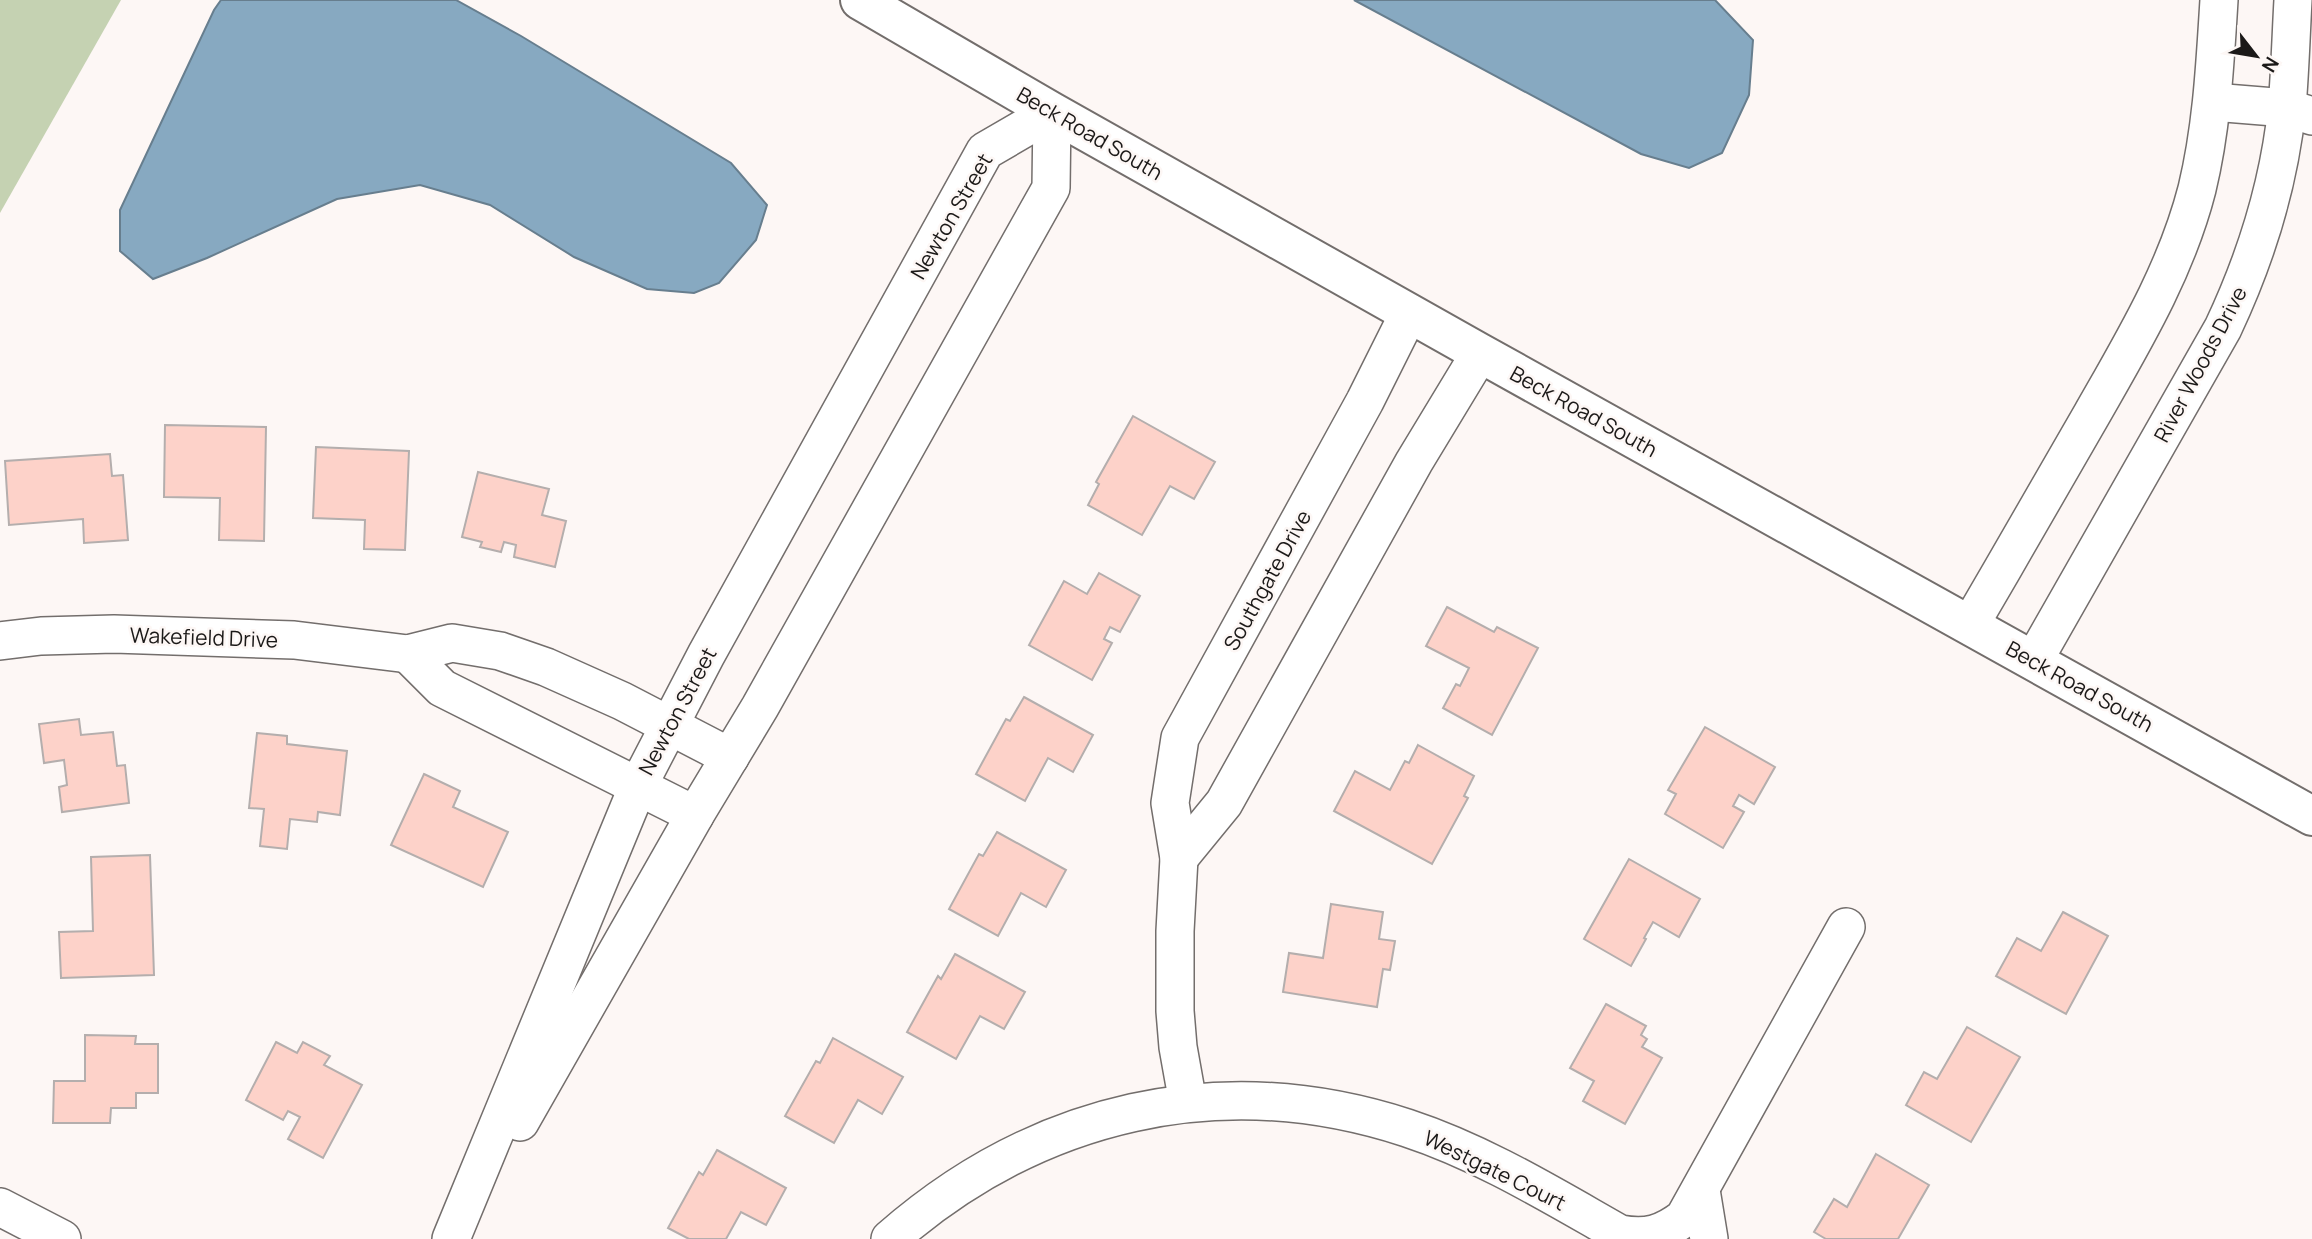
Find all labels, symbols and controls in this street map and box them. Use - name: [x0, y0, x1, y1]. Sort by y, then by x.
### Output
- north arrow: [2221, 21, 2291, 91]
- text: N: [2256, 52, 2285, 77]
- street label: Beck Road South: [1012, 80, 1168, 186]
- street label: Newton Street: [904, 148, 998, 284]
- street label: River Woods Drive: [2147, 281, 2253, 447]
- street label: Beck Road South: [1505, 359, 1663, 463]
- street label: Southgate Drive: [1217, 505, 1317, 655]
- street label: Wakefield Drive: [129, 620, 279, 654]
- street label: Beck Road South: [2001, 634, 2159, 738]
- street label: Newton Street: [632, 642, 722, 780]
- street label: Westgate Court: [1419, 1124, 1571, 1216]

